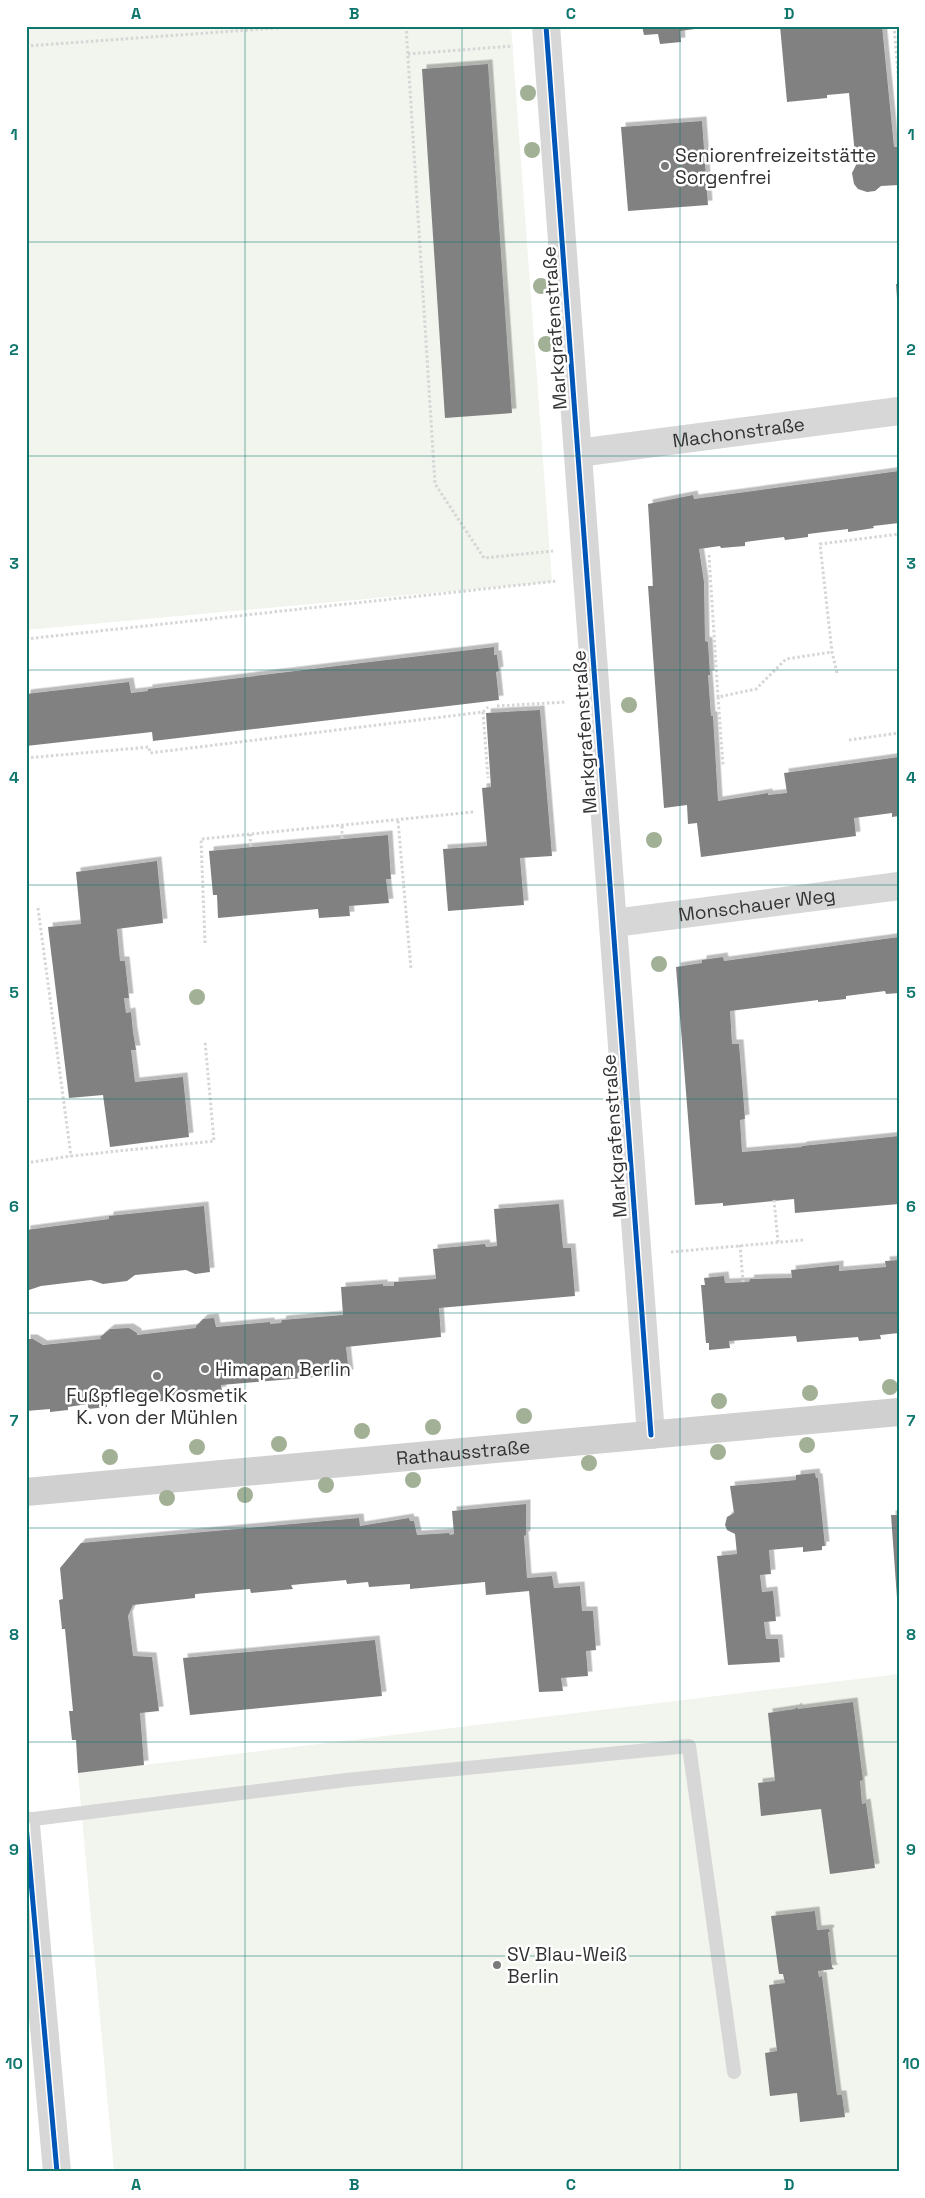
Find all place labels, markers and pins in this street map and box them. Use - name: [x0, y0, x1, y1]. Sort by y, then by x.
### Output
- place label: Seniorenfreizeitstätte Sorgenfrei: [675, 143, 876, 190]
- marker: Seniorenfreizeitstätte Sorgenfrei: [659, 160, 671, 172]
- place label: Himapan Berlin: [215, 1357, 351, 1382]
- marker: Himapan Berlin: [199, 1363, 211, 1375]
- marker: Fußpflege Kosmetik K. von der Mühlen: [151, 1370, 163, 1382]
- place label: Fußpflege Kosmetik K. von der Mühlen: [66, 1383, 248, 1430]
- place label: SV Blau-Weiß Berlin: [507, 1942, 627, 1989]
- marker: SV Blau-Weiß Berlin: [491, 1959, 503, 1971]

